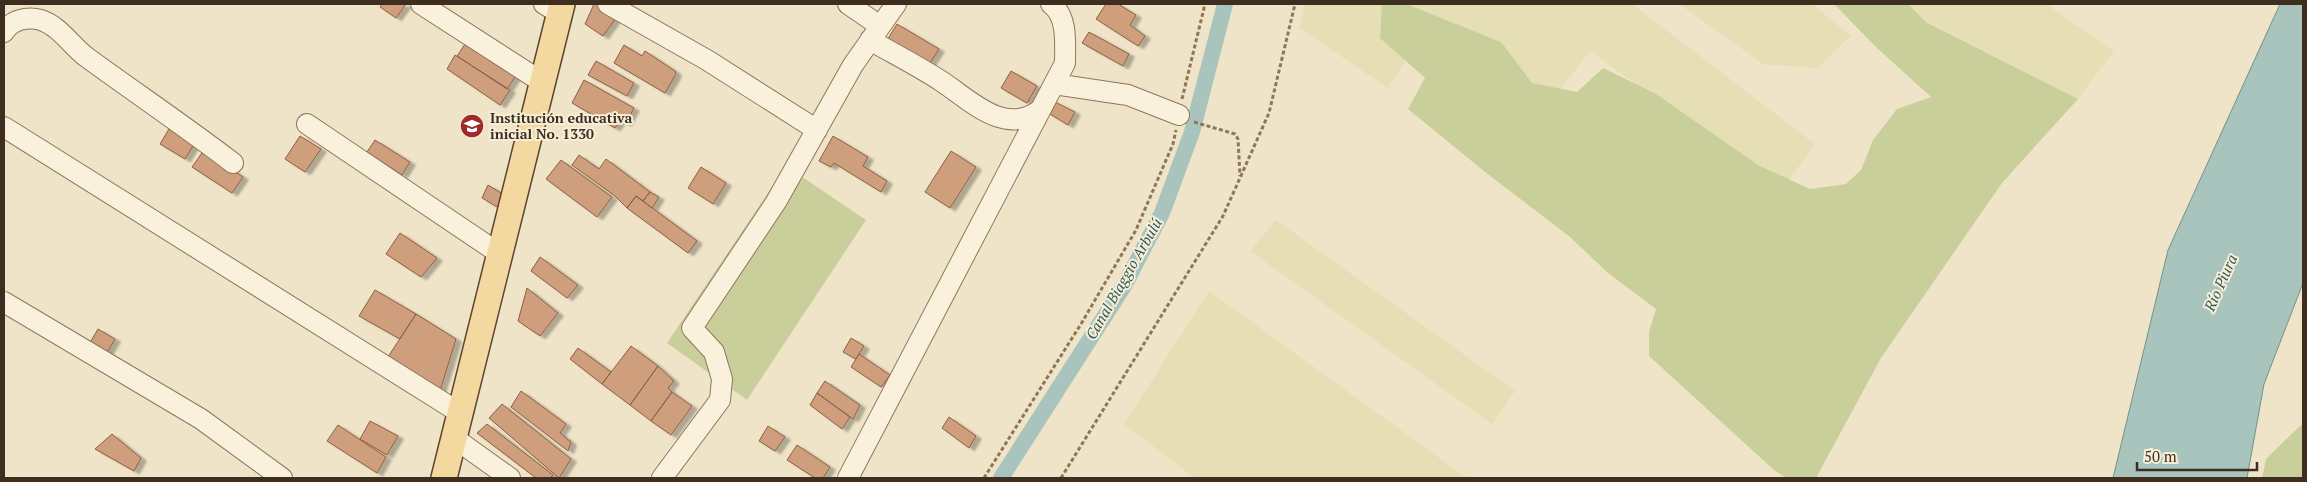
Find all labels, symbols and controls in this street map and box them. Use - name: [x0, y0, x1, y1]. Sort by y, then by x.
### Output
- place label: Institución educativa inicial No. 1330: [490, 108, 633, 143]
- school or university icon: Institución educativa inicial No. 1330: [459, 113, 485, 139]
- water label: Canal Biaggio Arbulú: [1080, 214, 1166, 343]
- water label: Río Piura: [2198, 251, 2241, 315]
- scale bar: [2137, 440, 2257, 472]
- text: 50 m: [2144, 446, 2177, 466]

